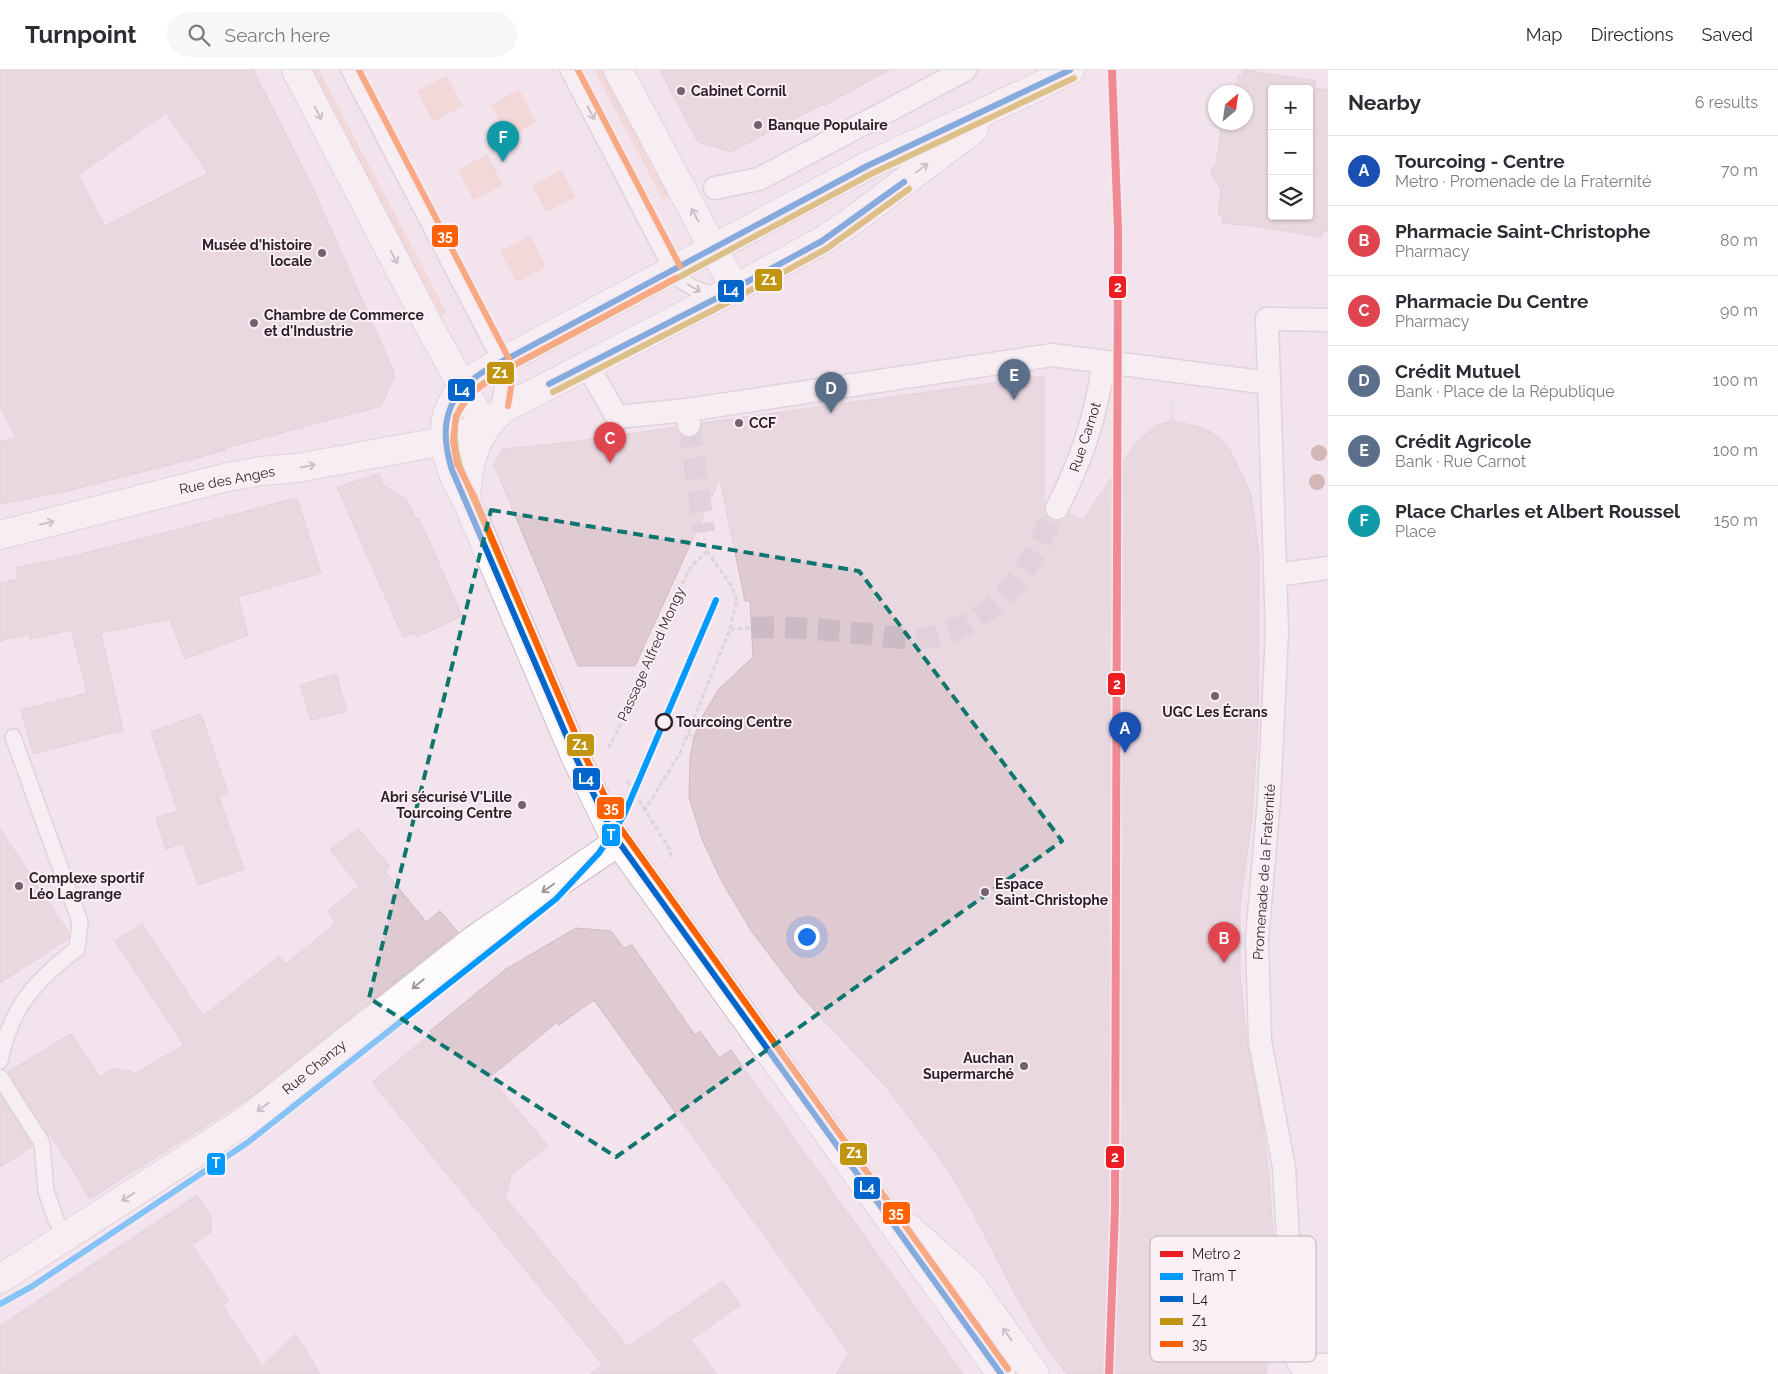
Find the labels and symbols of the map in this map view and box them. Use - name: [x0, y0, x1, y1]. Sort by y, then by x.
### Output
- place label: Cabinet Cornil: [691, 83, 787, 99]
- marker: Cabinet Cornil: [675, 85, 687, 97]
- north arrow: [1208, 85, 1253, 130]
- one-way arrow: [314, 105, 323, 120]
- one-way arrow: [586, 106, 596, 121]
- place label: Banque Populaire: [768, 117, 888, 133]
- marker: Banque Populaire: [752, 119, 764, 131]
- pin: F: [487, 121, 519, 162]
- one-way arrow: [915, 163, 929, 173]
- one-way arrow: [689, 209, 699, 223]
- line badge: 35: [431, 224, 459, 248]
- text: 35: [437, 228, 453, 244]
- place label: Musée d'histoire locale: [202, 237, 313, 269]
- marker: Musée d'histoire locale: [316, 247, 328, 259]
- one-way arrow: [389, 250, 399, 265]
- line badge: Z1: [754, 268, 783, 292]
- text: Z1: [761, 272, 777, 288]
- line badge: 2: [1108, 275, 1127, 299]
- line badge: L4: [717, 279, 745, 303]
- text: 2: [1114, 279, 1122, 295]
- text: L4: [723, 282, 739, 298]
- one-way arrow: [686, 283, 701, 293]
- place label: Chambre de Commerce et d'Industrie: [264, 307, 425, 339]
- marker: Chambre de Commerce et d'Industrie: [248, 317, 260, 329]
- pin: E: [998, 359, 1030, 400]
- line badge: Z1: [486, 361, 515, 385]
- text: Z1: [492, 365, 508, 381]
- pin: D: [815, 372, 847, 413]
- line badge: L4: [447, 378, 476, 402]
- text: L4: [454, 382, 470, 398]
- street label: Rue Carnot: [1066, 400, 1104, 474]
- place label: CCF: [749, 415, 776, 431]
- marker: CCF: [733, 417, 745, 429]
- pin: C: [594, 422, 626, 463]
- one-way arrow: [300, 461, 316, 471]
- street label: Rue des Anges: [178, 463, 276, 497]
- one-way arrow: [39, 518, 55, 527]
- street label: Passage Alfred Mongy: [614, 584, 688, 724]
- line badge: 2: [1107, 672, 1126, 696]
- text: 2: [1113, 676, 1121, 692]
- marker: UGC Les Écrans: [1209, 690, 1221, 702]
- place label: UGC Les Écrans: [1162, 703, 1268, 720]
- pin: A: [1109, 712, 1141, 753]
- marker: Tourcoing Centre: [655, 713, 673, 731]
- place label: Tourcoing Centre: [676, 714, 792, 730]
- line badge: Z1: [566, 733, 595, 757]
- text: Z1: [572, 737, 588, 753]
- line badge: L4: [572, 767, 601, 791]
- text: L4: [578, 771, 594, 787]
- street label: Promenade de la Fraternité: [1250, 783, 1278, 961]
- place label: Abri sécurisé V'Lille Tourcoing Centre: [381, 789, 513, 821]
- line badge: 35: [596, 796, 625, 820]
- marker: Abri sécurisé V'Lille Tourcoing Centre: [516, 799, 528, 811]
- text: 35: [603, 800, 619, 816]
- line badge: T: [601, 823, 621, 847]
- text: T: [607, 827, 616, 843]
- place label: Complexe sportif Léo Lagrange: [29, 870, 145, 902]
- place label: Espace Saint-Christophe: [995, 876, 1109, 908]
- marker: Complexe sportif Léo Lagrange: [13, 880, 25, 892]
- one-way arrow: [542, 883, 556, 893]
- marker: Espace Saint-Christophe: [979, 886, 991, 898]
- pin: B: [1208, 922, 1240, 963]
- your location: [794, 924, 820, 950]
- one-way arrow: [412, 979, 425, 990]
- street label: Rue Chanzy: [279, 1036, 349, 1098]
- place label: Auchan Supermarché: [923, 1050, 1015, 1082]
- marker: Auchan Supermarché: [1018, 1060, 1030, 1072]
- one-way arrow: [257, 1102, 270, 1113]
- line badge: Z1: [839, 1142, 868, 1166]
- text: Z1: [846, 1145, 862, 1161]
- line badge: 2: [1105, 1145, 1125, 1169]
- text: 2: [1111, 1149, 1119, 1165]
- line badge: T: [206, 1152, 226, 1176]
- text: T: [212, 1155, 221, 1171]
- line badge: L4: [853, 1176, 881, 1200]
- text: L4: [859, 1179, 875, 1195]
- one-way arrow: [121, 1192, 135, 1202]
- line badge: 35: [882, 1201, 911, 1225]
- text: 35: [888, 1205, 904, 1221]
- legend: [1150, 1236, 1316, 1362]
- text: Metro 2: [1192, 1246, 1241, 1262]
- text: Tram T: [1192, 1268, 1237, 1284]
- text: L4: [1192, 1291, 1208, 1307]
- text: Z1: [1192, 1313, 1207, 1329]
- one-way arrow: [1001, 1328, 1012, 1342]
- text: 35: [1192, 1336, 1207, 1352]

